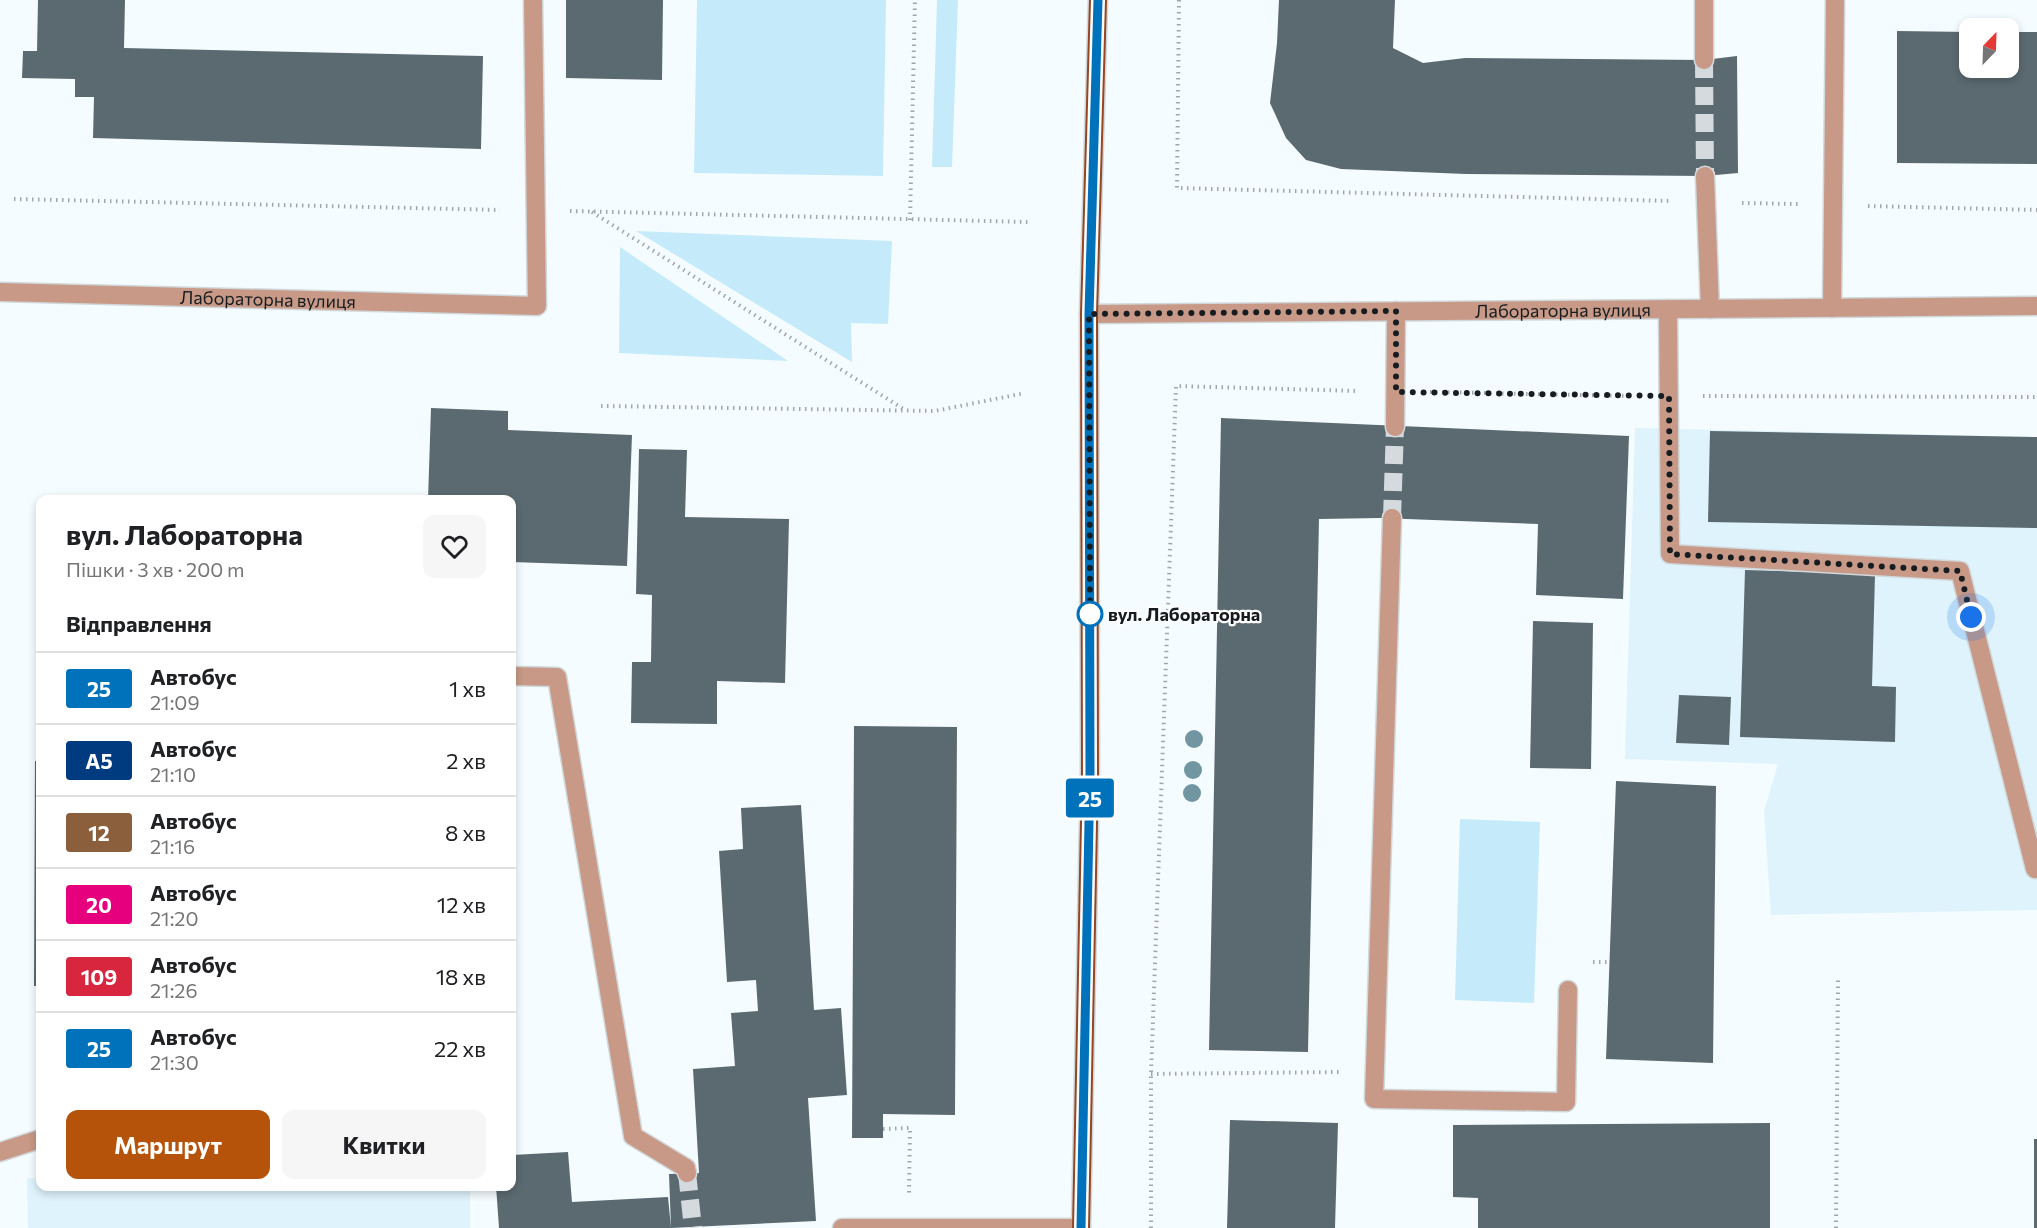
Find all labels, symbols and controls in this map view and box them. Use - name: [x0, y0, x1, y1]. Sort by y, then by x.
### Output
- north arrow: [1959, 18, 2019, 78]
- map controls: [1959, 18, 2019, 78]
- street label: Лабораторна вулиця: [180, 286, 356, 312]
- street label: Лабораторна вулиця: [1475, 298, 1651, 322]
- button: heart: [423, 515, 486, 578]
- text: вул. Лаборaторна: [66, 517, 303, 551]
- text: Пішки · 3 хв · 200 m: [66, 557, 245, 581]
- marker: вул. Лаборaторна: [1077, 601, 1103, 627]
- your location: [1956, 602, 1986, 632]
- place label: вул. Лаборaторна: [1108, 603, 1260, 625]
- text: Відправлення: [66, 610, 212, 637]
- text: Автобус: [150, 663, 237, 690]
- text: 1 хв: [449, 675, 486, 702]
- text: 25: [87, 676, 111, 701]
- text: 21:09: [150, 690, 200, 714]
- text: Автобус: [150, 735, 237, 762]
- text: 2 хв: [446, 747, 486, 774]
- text: А5: [85, 748, 113, 773]
- text: 21:10: [150, 762, 196, 786]
- line badge: 25: [1063, 778, 1117, 818]
- text: 25: [1078, 786, 1102, 811]
- text: Автобус: [150, 807, 237, 834]
- text: 8 хв: [445, 819, 486, 846]
- text: 12: [88, 820, 110, 845]
- text: 21:16: [150, 834, 195, 858]
- text: Автобус: [150, 879, 237, 906]
- text: 12 хв: [437, 891, 486, 918]
- text: 20: [86, 892, 112, 917]
- text: 21:20: [150, 906, 198, 930]
- text: Автобус: [150, 951, 237, 978]
- text: 18 хв: [436, 963, 486, 990]
- text: 109: [81, 964, 117, 989]
- text: 21:26: [150, 978, 198, 1002]
- text: Автобус: [150, 1023, 237, 1050]
- text: 22 хв: [434, 1035, 486, 1062]
- text: 25: [87, 1036, 111, 1061]
- text: 21:30: [150, 1050, 199, 1074]
- button: Маршрут: [66, 1110, 270, 1179]
- button: Квитки: [282, 1110, 486, 1179]

